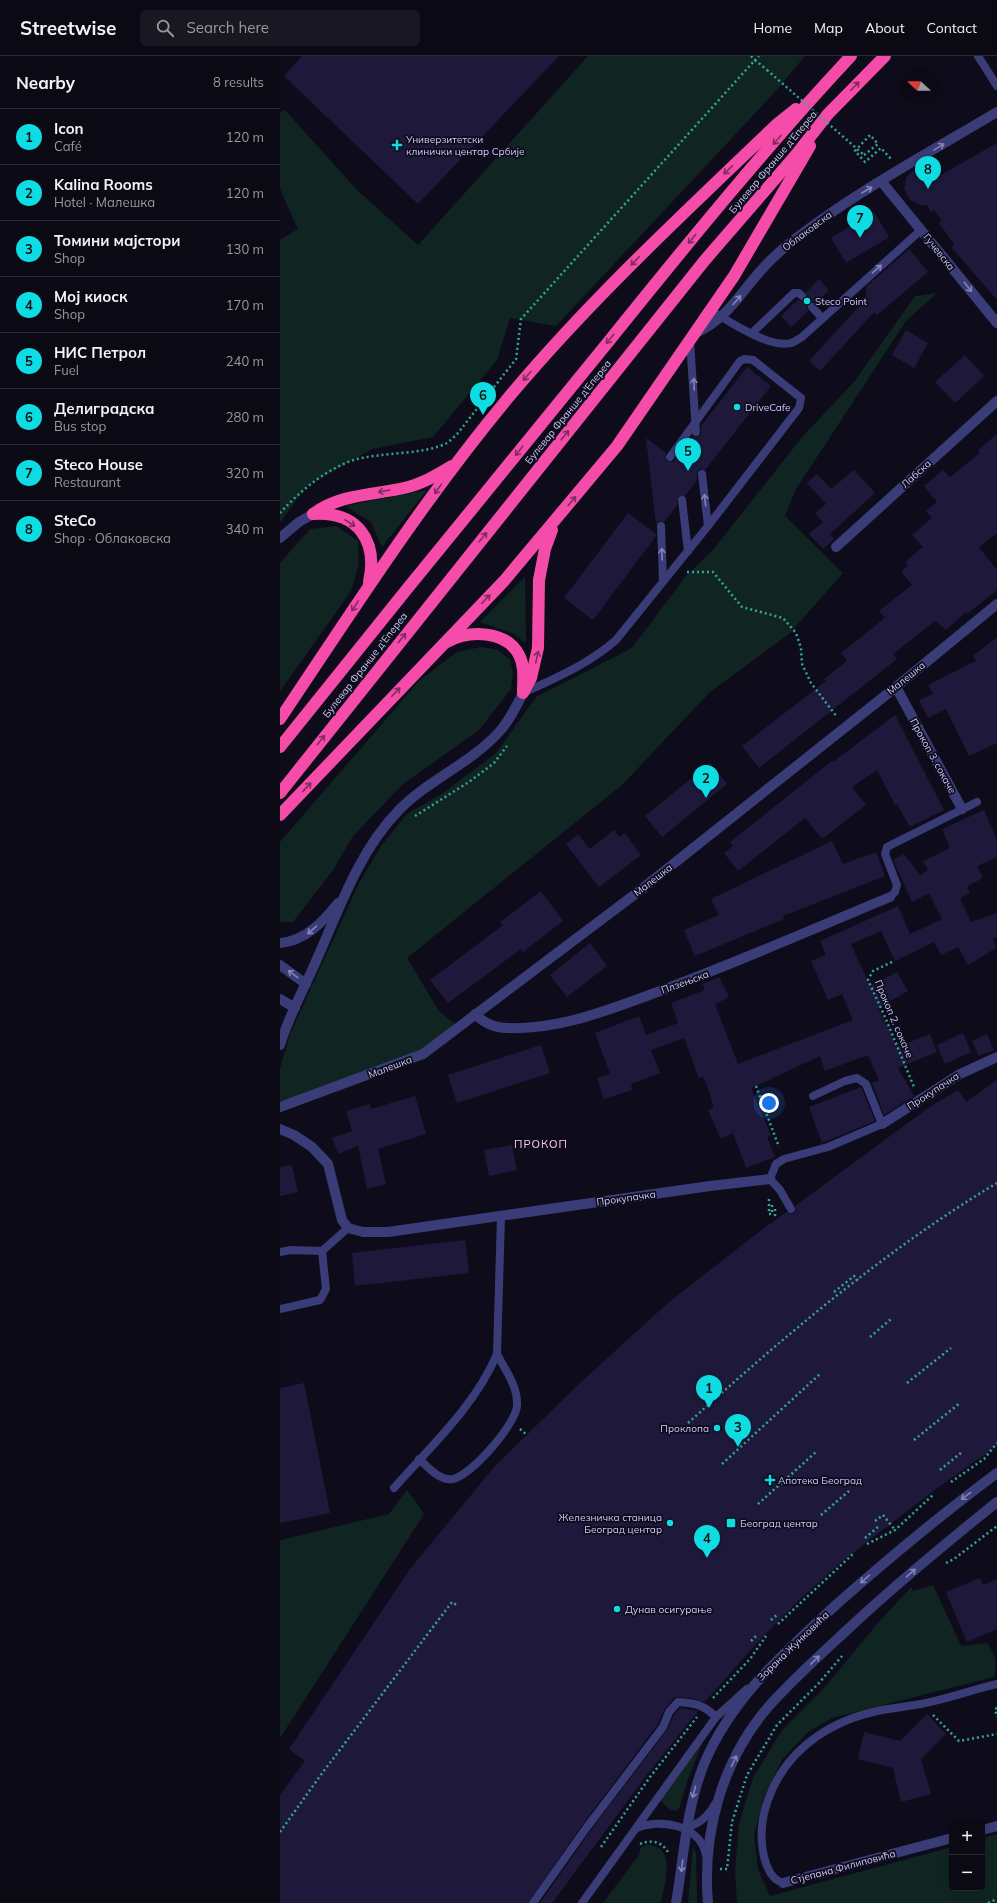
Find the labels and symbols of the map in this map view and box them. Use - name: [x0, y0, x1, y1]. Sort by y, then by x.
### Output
- north arrow: [901, 68, 937, 104]
- one-way arrow: [851, 81, 860, 91]
- street label: Булевар Франше д'Епереа: [726, 108, 820, 216]
- place label: Универзитетски клинички центар Србије: [405, 133, 525, 158]
- one-way arrow: [772, 135, 781, 145]
- marker: Универзитетски клинички центар Србије: [391, 139, 403, 151]
- one-way arrow: [933, 142, 945, 150]
- pin: 8: [915, 156, 941, 189]
- one-way arrow: [723, 166, 733, 175]
- one-way arrow: [861, 185, 873, 193]
- pin: 7: [847, 205, 873, 238]
- street label: Облаковска: [780, 208, 834, 254]
- street label: Гучевска: [920, 231, 958, 273]
- one-way arrow: [688, 233, 697, 244]
- one-way arrow: [630, 256, 640, 266]
- one-way arrow: [871, 264, 882, 273]
- one-way arrow: [964, 282, 973, 293]
- one-way arrow: [732, 295, 741, 305]
- place label: Steco Point: [815, 295, 868, 308]
- marker: Steco Point: [802, 296, 812, 306]
- one-way arrow: [605, 334, 614, 345]
- street label: Булевар Франше д'Епереа: [522, 357, 614, 467]
- one-way arrow: [523, 370, 532, 381]
- one-way arrow: [690, 378, 697, 391]
- pin: 6: [470, 382, 496, 415]
- place label: DriveCafe: [745, 401, 791, 414]
- marker: DriveCafe: [732, 402, 742, 412]
- one-way arrow: [560, 430, 569, 441]
- pin: 5: [675, 438, 701, 471]
- one-way arrow: [514, 445, 523, 456]
- street label: Лабска: [898, 457, 934, 491]
- one-way arrow: [434, 483, 442, 494]
- one-way arrow: [378, 488, 391, 496]
- one-way arrow: [701, 494, 709, 507]
- one-way arrow: [567, 496, 576, 506]
- one-way arrow: [344, 519, 355, 527]
- one-way arrow: [479, 531, 488, 542]
- one-way arrow: [658, 548, 666, 561]
- one-way arrow: [481, 594, 491, 604]
- one-way arrow: [351, 601, 359, 612]
- street label: Булевар Франше д'Епереа: [320, 610, 410, 720]
- one-way arrow: [397, 633, 406, 643]
- one-way arrow: [533, 651, 541, 664]
- street label: Малешка: [884, 659, 928, 697]
- one-way arrow: [391, 687, 401, 697]
- street label: Прокоп 3. сокаче: [907, 716, 959, 796]
- one-way arrow: [317, 734, 326, 745]
- pin: 2: [693, 765, 719, 798]
- one-way arrow: [302, 782, 312, 792]
- street label: Малешка: [631, 861, 675, 899]
- one-way arrow: [307, 925, 317, 934]
- street label: Плзењска: [659, 967, 711, 997]
- one-way arrow: [288, 970, 299, 979]
- street label: Прокоп 2. сокаче: [872, 978, 917, 1060]
- street label: Малешка: [366, 1053, 414, 1081]
- street label: Прокупачка: [905, 1069, 961, 1113]
- your location: [759, 1093, 779, 1113]
- district label: ПРОКОП: [514, 1137, 568, 1151]
- street label: Прокупачка: [596, 1187, 656, 1209]
- pin: 1: [696, 1375, 722, 1408]
- pin: 3: [725, 1414, 751, 1447]
- place label: Проклопа: [660, 1422, 709, 1435]
- marker: Проклопа: [712, 1423, 722, 1433]
- place label: Апотека Београд: [778, 1474, 862, 1487]
- marker: Апотека Београд: [765, 1475, 775, 1485]
- one-way arrow: [960, 1492, 971, 1501]
- place label: Железничка станица Београд центар: [559, 1511, 662, 1536]
- marker: Београд центар: [725, 1517, 737, 1529]
- place label: Београд центар: [740, 1517, 818, 1530]
- marker: Железничка станица Београд центар: [665, 1518, 675, 1528]
- pin: 4: [694, 1525, 720, 1558]
- one-way arrow: [906, 1568, 916, 1577]
- one-way arrow: [860, 1575, 871, 1584]
- place label: Дунав осигурање: [625, 1603, 712, 1616]
- marker: Дунав осигурање: [612, 1604, 622, 1614]
- street label: Зорана Жунковића: [754, 1608, 832, 1684]
- one-way arrow: [810, 1655, 820, 1665]
- one-way arrow: [731, 1755, 738, 1767]
- one-way arrow: [690, 1786, 697, 1799]
- street label: Стјепана Филиповића: [789, 1847, 897, 1887]
- one-way arrow: [678, 1859, 685, 1872]

